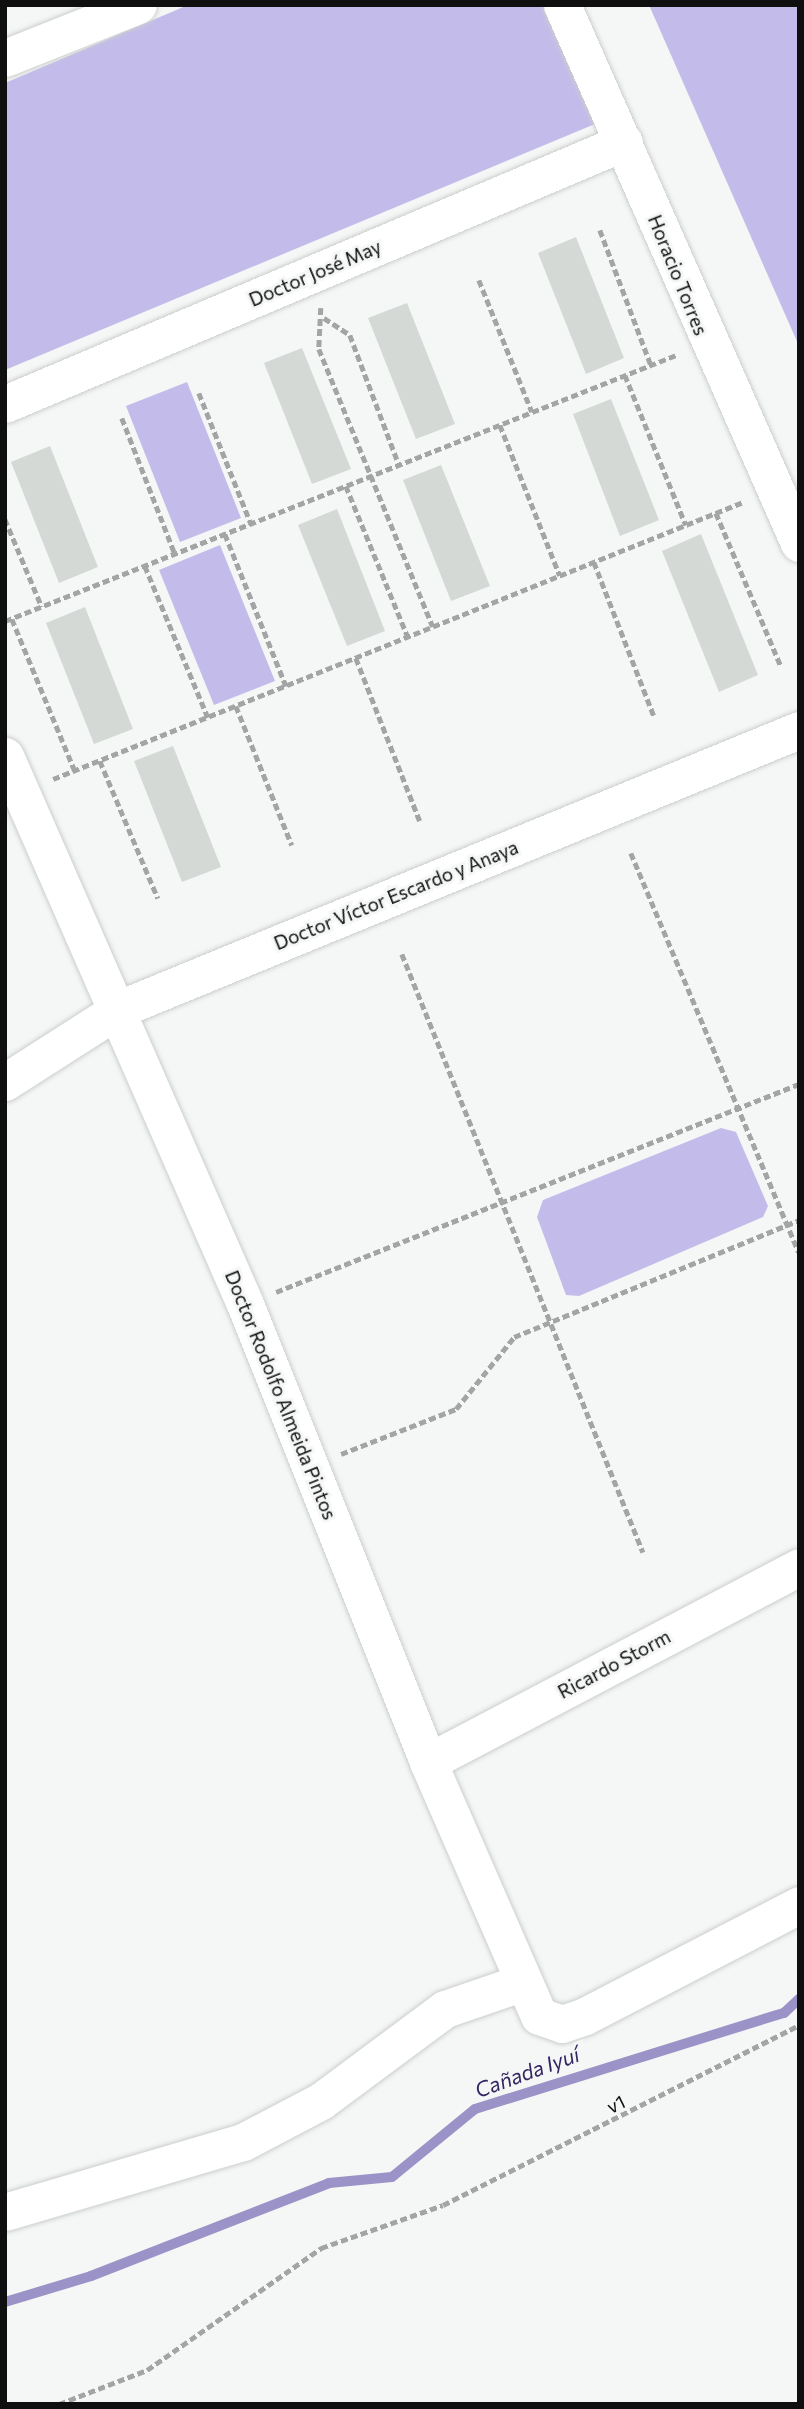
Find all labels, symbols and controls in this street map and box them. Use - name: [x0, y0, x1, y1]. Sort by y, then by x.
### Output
- street label: Horacio Torres: [643, 211, 713, 339]
- street label: Doctor José May: [245, 235, 385, 311]
- street label: Doctor Víctor Escardo y Anaya: [270, 835, 522, 955]
- street label: Doctor Rodolfo Almeida Pintos: [220, 1267, 342, 1523]
- street label: Ricardo Storm: [554, 1625, 674, 1703]
- water label: Cañada Iyuí: [471, 2041, 583, 2103]
- street label: v1: [603, 2090, 629, 2118]

